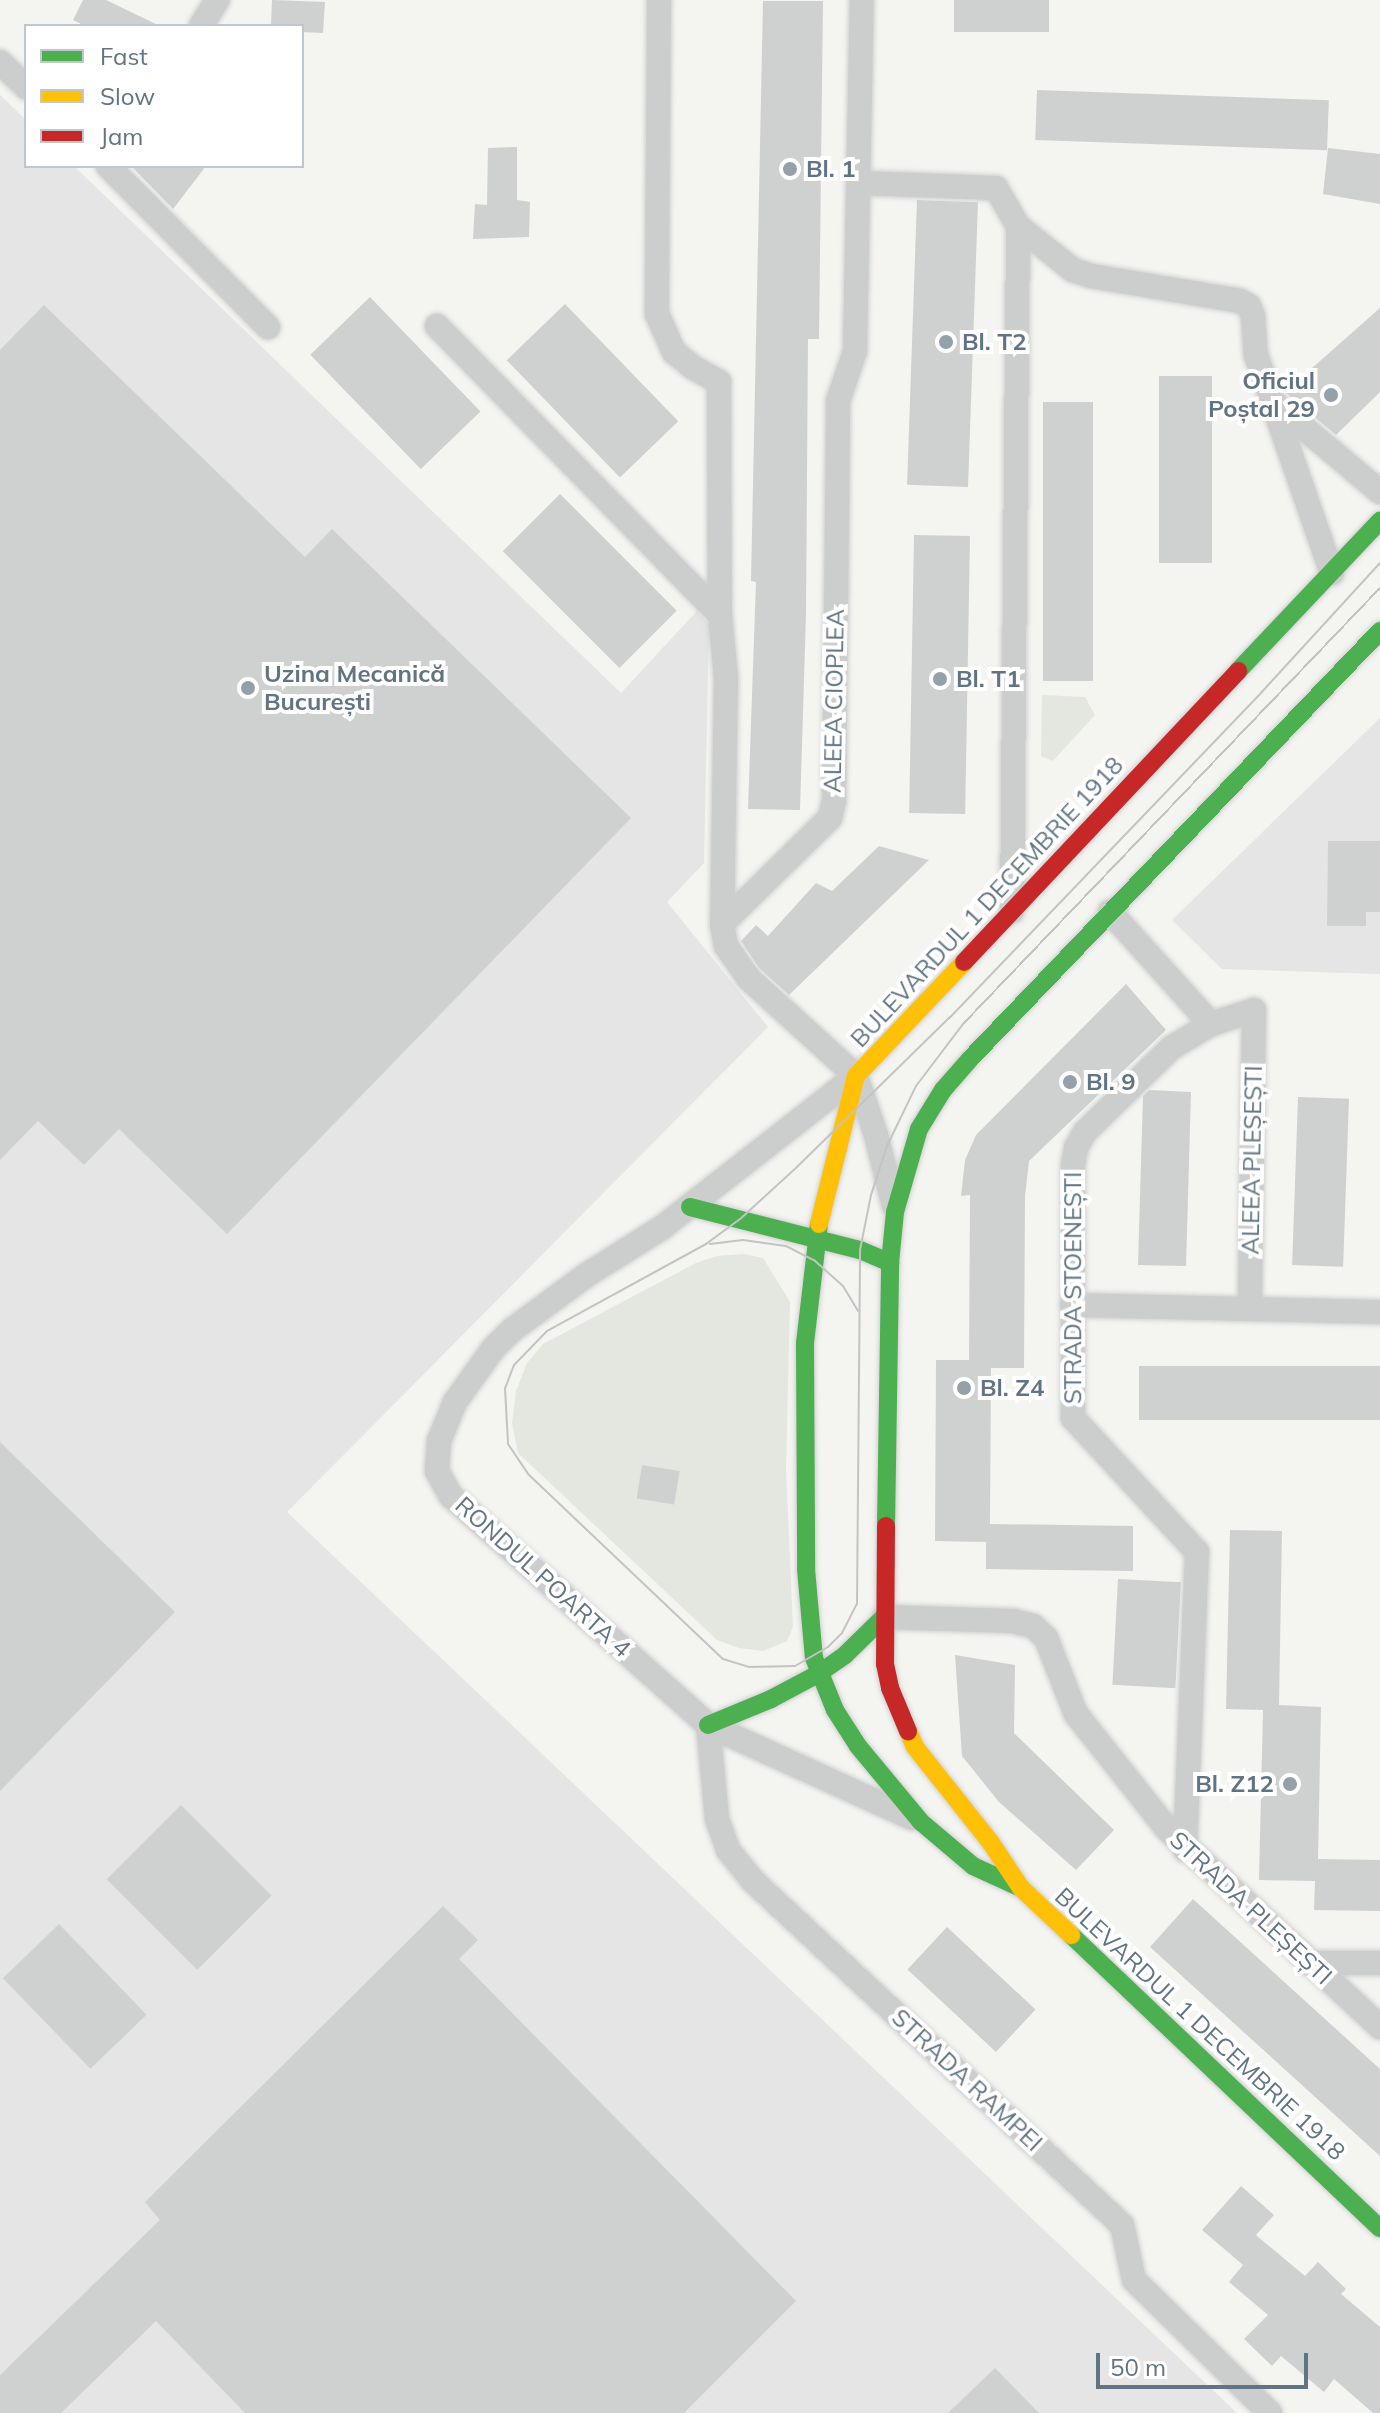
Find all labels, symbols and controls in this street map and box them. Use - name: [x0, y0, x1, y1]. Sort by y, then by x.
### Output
- legend: [24, 24, 304, 168]
- text: Fast: [100, 41, 148, 71]
- text: Slow: [100, 81, 155, 111]
- text: Jam: [100, 121, 143, 151]
- place label: Bl. 1: [806, 155, 856, 183]
- marker: Bl. 1: [781, 160, 799, 178]
- place label: Bl. T2: [962, 328, 1027, 356]
- marker: Bl. T2: [937, 333, 955, 351]
- place label: Oficiul Poștal 29: [1208, 367, 1315, 423]
- marker: Oficiul Poștal 29: [1322, 386, 1340, 404]
- street label: ALEEA CIOPLEA: [818, 609, 850, 793]
- place label: Uzina Mecanică București: [264, 660, 445, 716]
- place label: Bl. T1: [956, 665, 1021, 693]
- marker: Bl. T1: [931, 670, 949, 688]
- marker: Uzina Mecanică București: [239, 679, 257, 697]
- street label: BULEVARDUL 1 DECEMBRIE 1918: [845, 751, 1129, 1053]
- street label: ALEEA PLEȘEȘTI: [1236, 1065, 1268, 1255]
- place label: Bl. 9: [1086, 1068, 1136, 1096]
- marker: Bl. 9: [1061, 1073, 1079, 1091]
- street label: STRADA STOENEȘTI: [1059, 1172, 1087, 1404]
- place label: Bl. Z4: [980, 1374, 1044, 1402]
- marker: Bl. Z4: [955, 1379, 973, 1397]
- street label: RONDUL POARTA 4: [449, 1491, 637, 1663]
- place label: Bl. Z12: [1195, 1770, 1274, 1798]
- marker: Bl. Z12: [1281, 1775, 1299, 1793]
- street label: STRADA PLEȘEȘTI: [1164, 1825, 1338, 1991]
- street label: BULEVARDUL 1 DECEMBRIE 1918: [1049, 1882, 1351, 2166]
- street label: STRADA RAMPEI: [886, 2003, 1048, 2157]
- scale bar: [1100, 2337, 1312, 2387]
- text: 50 m: [1110, 2352, 1166, 2382]

